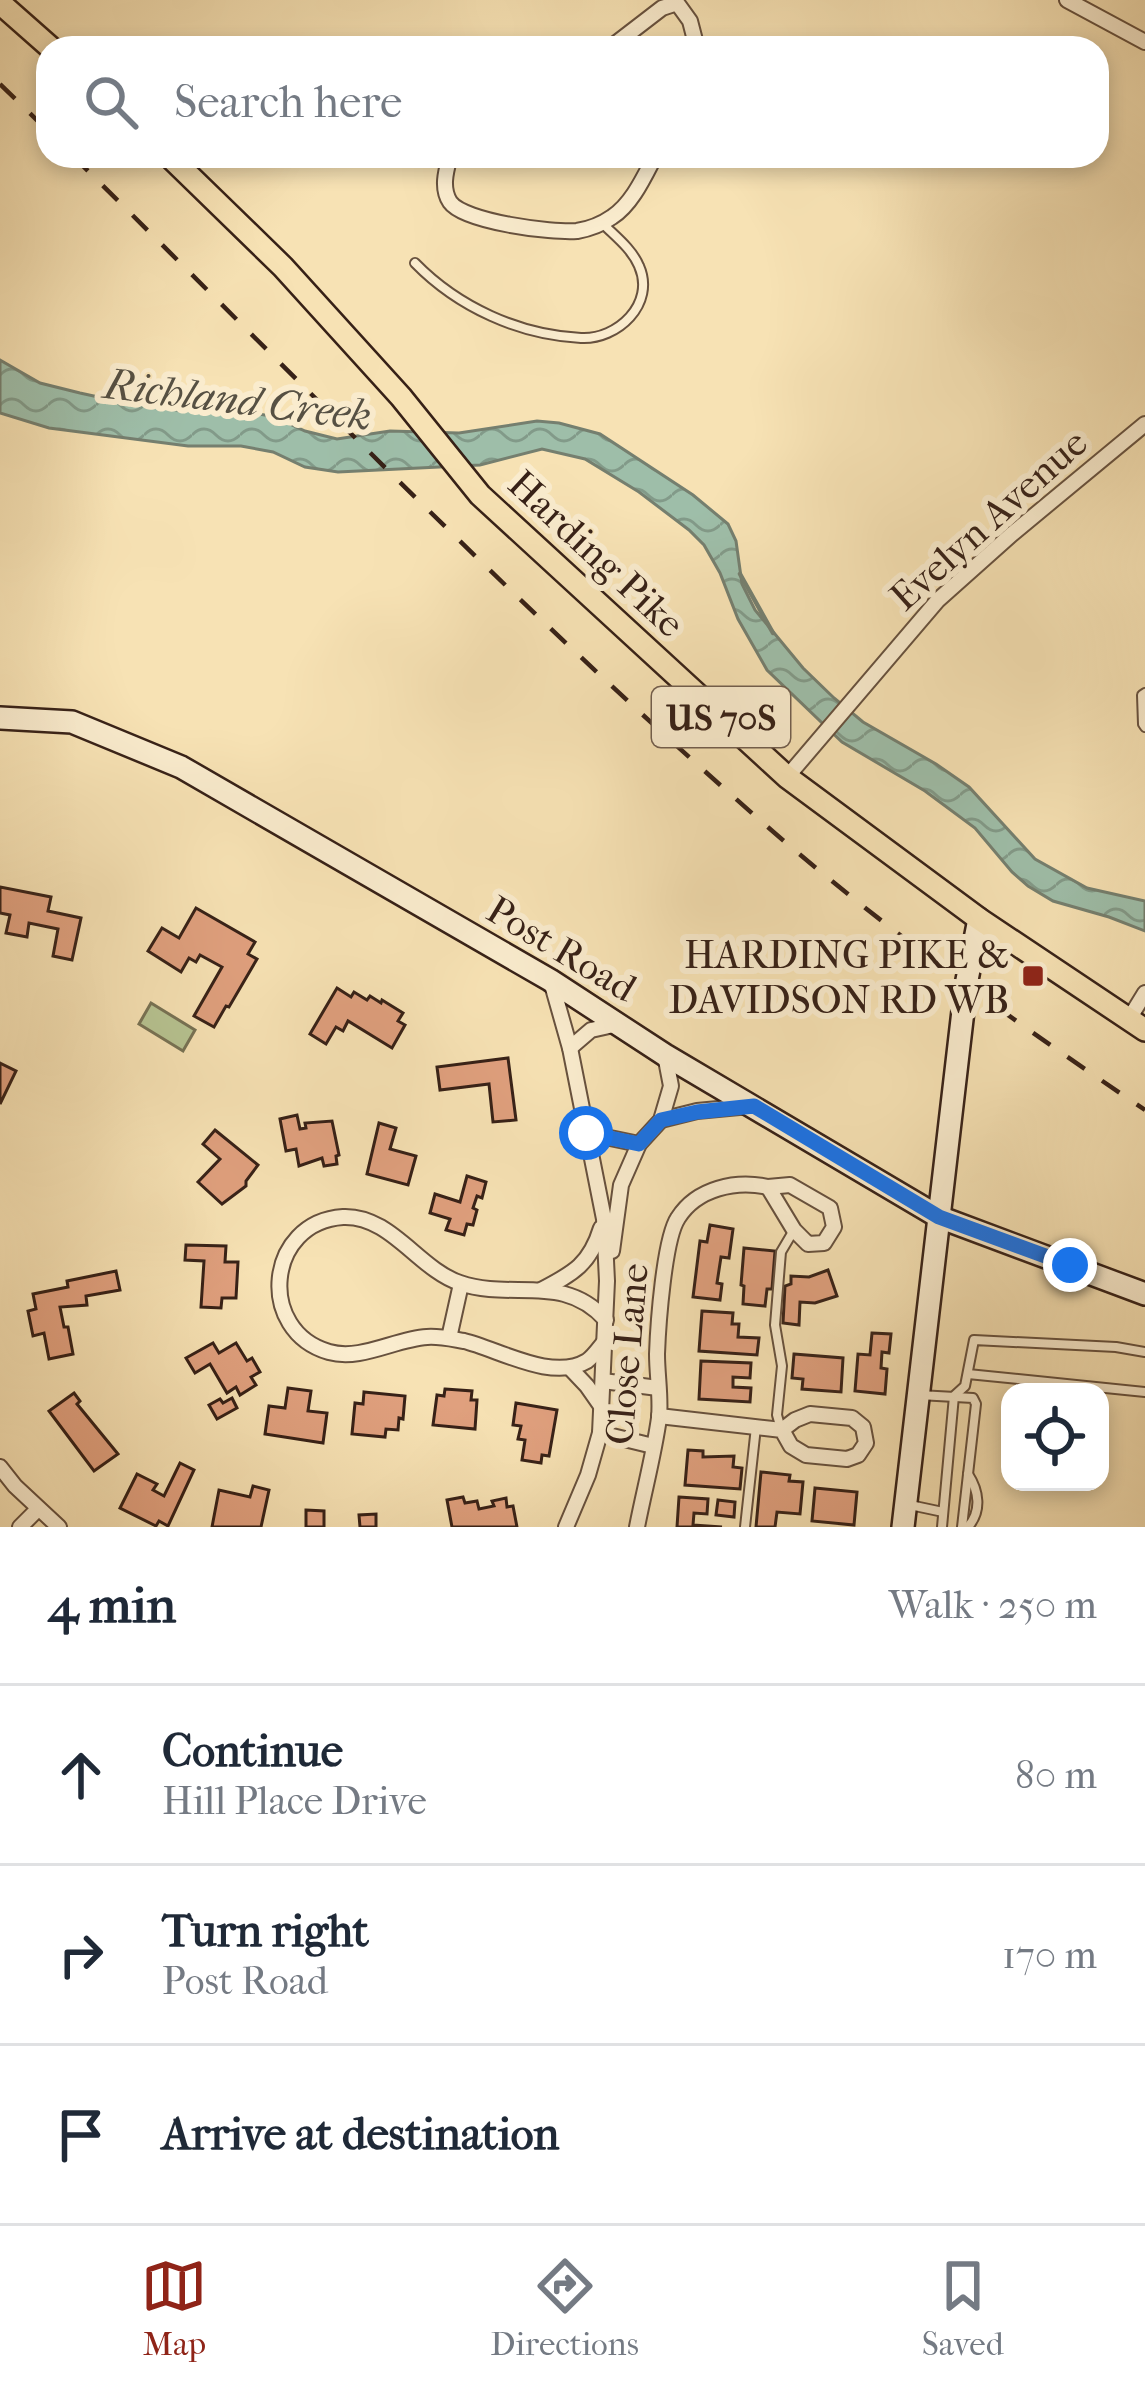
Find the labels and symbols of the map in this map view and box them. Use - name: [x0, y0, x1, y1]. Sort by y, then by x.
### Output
- water label: Richland Creek: [98, 359, 374, 441]
- street label: Evelyn Avenue: [881, 419, 1096, 620]
- street label: Harding Pike: [499, 461, 694, 647]
- road number: US 70S: [652, 687, 790, 747]
- street label: Post Road: [479, 886, 645, 1012]
- place label: HARDING PIKE & DAVIDSON RD WB: [668, 932, 1009, 1023]
- marker: HARDING PIKE & DAVIDSON RD WB: [1020, 963, 1046, 989]
- route start: [559, 1106, 613, 1160]
- route end: [1043, 1238, 1097, 1292]
- street label: Close Lane: [596, 1261, 658, 1447]

